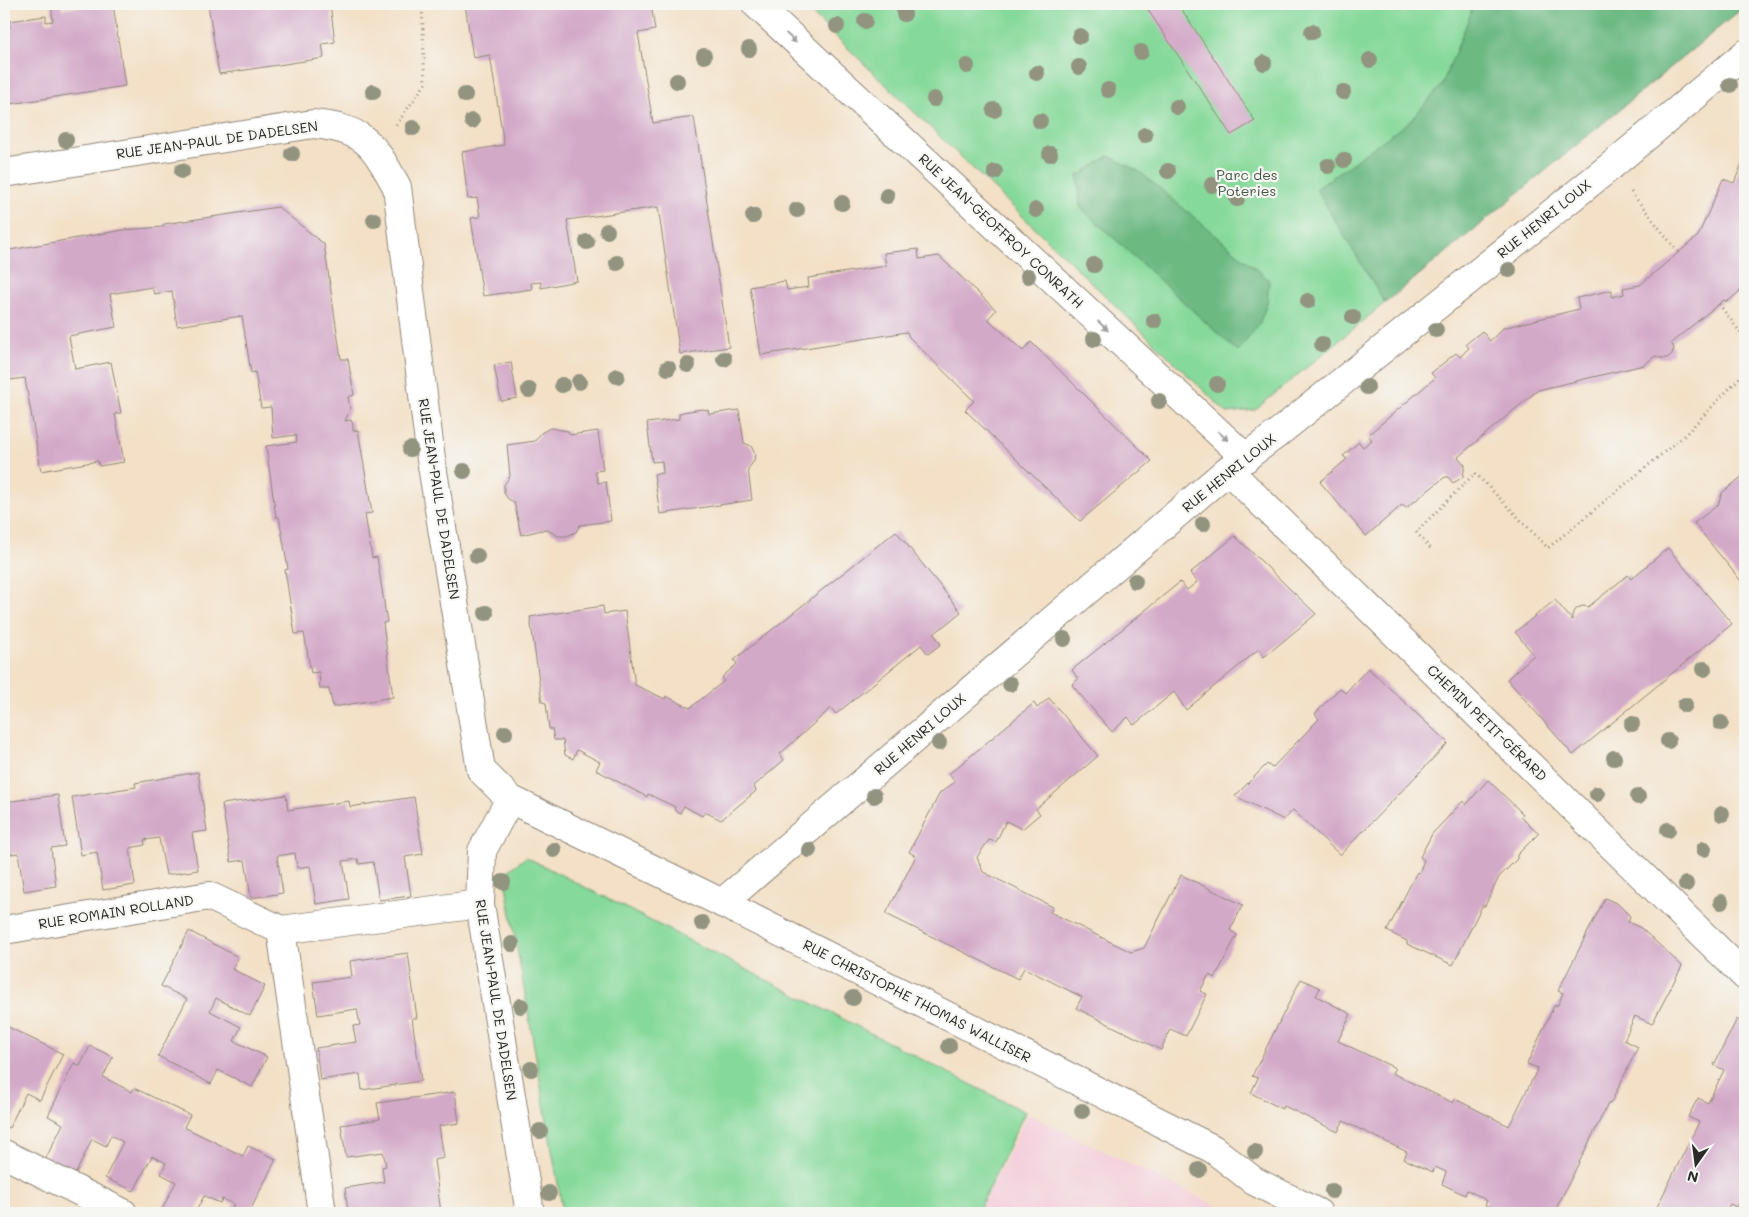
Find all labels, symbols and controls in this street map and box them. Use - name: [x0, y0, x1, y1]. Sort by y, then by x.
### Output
- one-way arrow: [785, 32, 797, 44]
- street label: RUE JEAN-PAUL DE DADELSEN: [115, 116, 319, 163]
- street label: RUE JEAN-GEOFFROY CONRATH: [915, 149, 1088, 312]
- park label: Parc des Poteries: [1216, 165, 1278, 200]
- street label: RUE HENRI LOUX: [1493, 175, 1595, 262]
- one-way arrow: [1097, 320, 1109, 332]
- street label: RUE JEAN-PAUL DE DADELSEN: [414, 397, 465, 601]
- street label: RUE HENRI LOUX: [1178, 429, 1280, 516]
- one-way arrow: [1216, 430, 1228, 442]
- street label: CHEMIN PETIT-GÉRARD: [1423, 660, 1551, 785]
- street label: RUE HENRI LOUX: [870, 688, 970, 779]
- street label: RUE ROMAIN ROLLAND: [37, 890, 195, 933]
- street label: RUE JEAN-PAUL DE DADELSEN: [471, 898, 522, 1102]
- street label: RUE CHRISTOPHE THOMAS WALLISER: [800, 935, 1034, 1067]
- north arrow: [1672, 1140, 1722, 1190]
- text: N: [1685, 1167, 1700, 1188]

